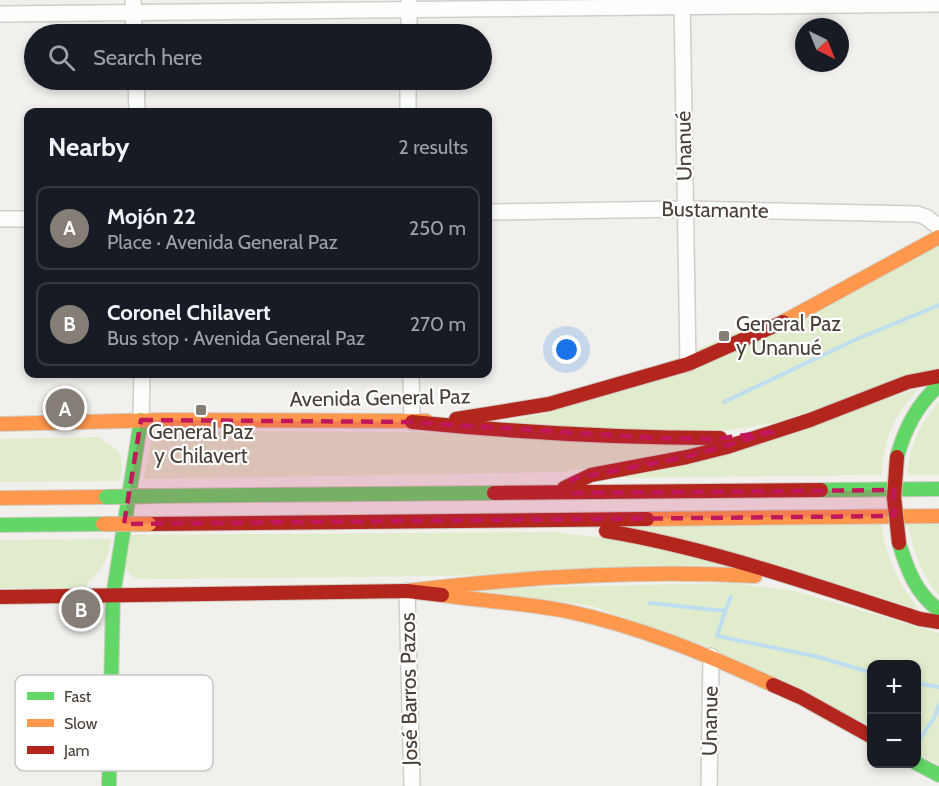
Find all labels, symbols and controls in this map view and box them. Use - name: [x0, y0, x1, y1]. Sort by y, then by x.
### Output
- north arrow: [795, 18, 849, 72]
- search box: [24, 24, 492, 90]
- icon: search: [45, 41, 78, 74]
- text: Search here: [93, 44, 202, 71]
- street label: Unanué: [670, 110, 697, 181]
- text: Nearby: [48, 131, 129, 163]
- text: 2 results: [398, 135, 468, 159]
- street label: Bustamante: [661, 196, 769, 223]
- text: Mojón 22: [107, 203, 196, 230]
- text: A: [63, 216, 76, 240]
- text: 250 m: [409, 216, 466, 240]
- text: Place · Avenida General Paz: [107, 230, 338, 254]
- text: Coronel Chilavert: [107, 299, 271, 326]
- place label: General Paz y Unanué: [736, 311, 841, 360]
- text: B: [63, 312, 76, 336]
- text: 270 m: [410, 312, 466, 336]
- text: Bus stop · Avenida General Paz: [107, 326, 365, 350]
- marker: General Paz y Unanué: [717, 329, 731, 343]
- your location: [552, 335, 581, 364]
- street label: Avenida General Paz: [289, 383, 471, 412]
- pin: A: [46, 386, 84, 430]
- marker: General Paz y Chilavert: [194, 403, 208, 417]
- place label: General Paz y Chilavert: [148, 419, 254, 468]
- pin: B: [62, 586, 100, 632]
- street label: José Barros Pazos: [395, 612, 422, 767]
- map controls: [867, 660, 921, 768]
- button: +: [867, 660, 921, 714]
- legend: [15, 675, 213, 771]
- street label: Unanue: [696, 685, 723, 756]
- text: Fast: [64, 687, 92, 706]
- text: Slow: [64, 714, 98, 733]
- button: −: [867, 714, 921, 768]
- text: Jam: [63, 741, 90, 760]

